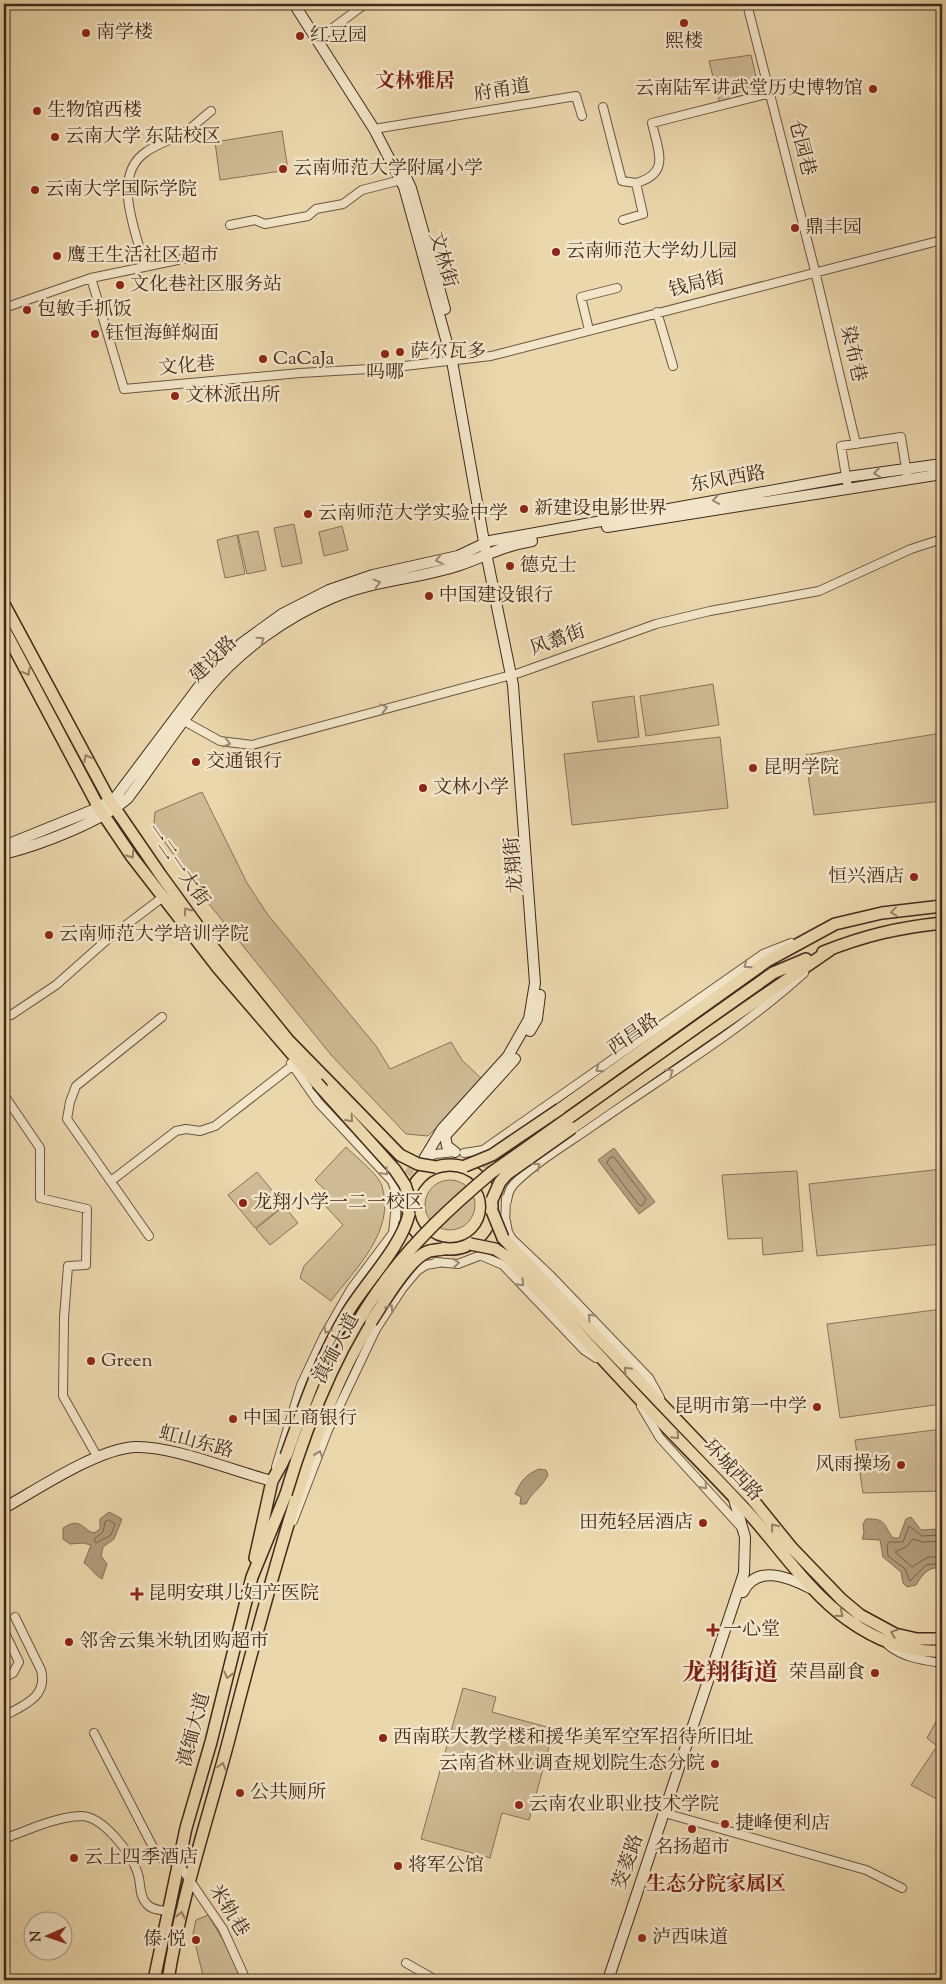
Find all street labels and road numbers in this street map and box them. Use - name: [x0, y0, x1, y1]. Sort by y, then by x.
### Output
- street label: 府甬道: [472, 73, 532, 109]
- street label: 仓园巷: [781, 117, 821, 179]
- street label: 文林街: [421, 229, 463, 291]
- street label: 钱局街: [666, 265, 728, 305]
- street label: 染布巷: [832, 323, 872, 385]
- street label: 文化巷: [157, 351, 217, 383]
- street label: 东风西路: [688, 460, 768, 500]
- street label: 风翥街: [527, 619, 589, 663]
- street label: 建设路: [184, 630, 244, 690]
- street label: 一二一大街: [139, 819, 215, 913]
- street label: 龙翔街: [499, 835, 531, 895]
- street label: 西昌路: [603, 1008, 665, 1062]
- street label: 滇缅大道: [307, 1309, 367, 1389]
- street label: 虹山东路: [156, 1420, 236, 1466]
- street label: 环城西路: [696, 1434, 768, 1508]
- street label: 滇缅大道: [172, 1690, 218, 1770]
- street label: 茭菱路: [607, 1831, 651, 1893]
- street label: 米轨巷: [201, 1880, 255, 1942]

